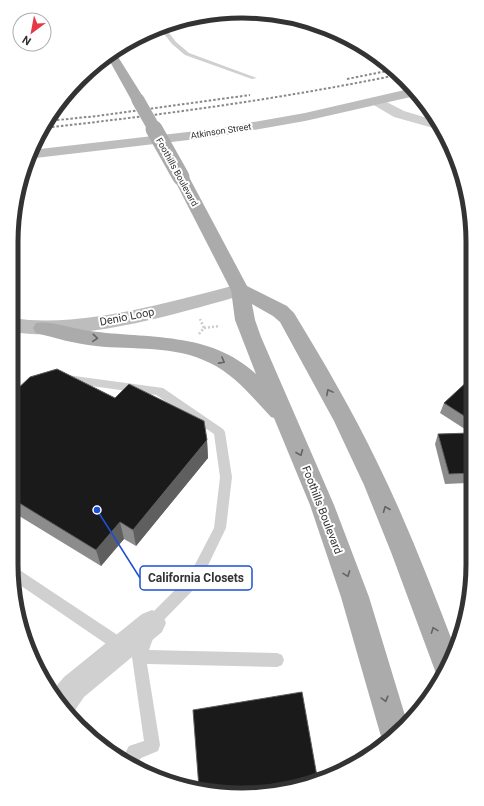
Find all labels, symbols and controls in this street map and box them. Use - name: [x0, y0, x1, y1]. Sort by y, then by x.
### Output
- north arrow: [12, 12, 52, 52]
- text: N: [20, 32, 34, 48]
- street label: Atkinson Street: [190, 121, 252, 141]
- street label: Foothills Boulevard: [154, 136, 200, 208]
- street label: Denio Loop: [99, 305, 155, 329]
- one-way arrow: [92, 334, 98, 343]
- one-way arrow: [217, 356, 225, 363]
- one-way arrow: [326, 389, 334, 396]
- one-way arrow: [296, 449, 304, 456]
- street label: Foothills Boulevard: [299, 464, 345, 556]
- one-way arrow: [382, 505, 390, 512]
- callout: California Closets: [140, 566, 252, 590]
- text: California Closets: [148, 571, 244, 585]
- one-way arrow: [342, 571, 350, 578]
- one-way arrow: [430, 626, 438, 633]
- one-way arrow: [380, 695, 389, 702]

